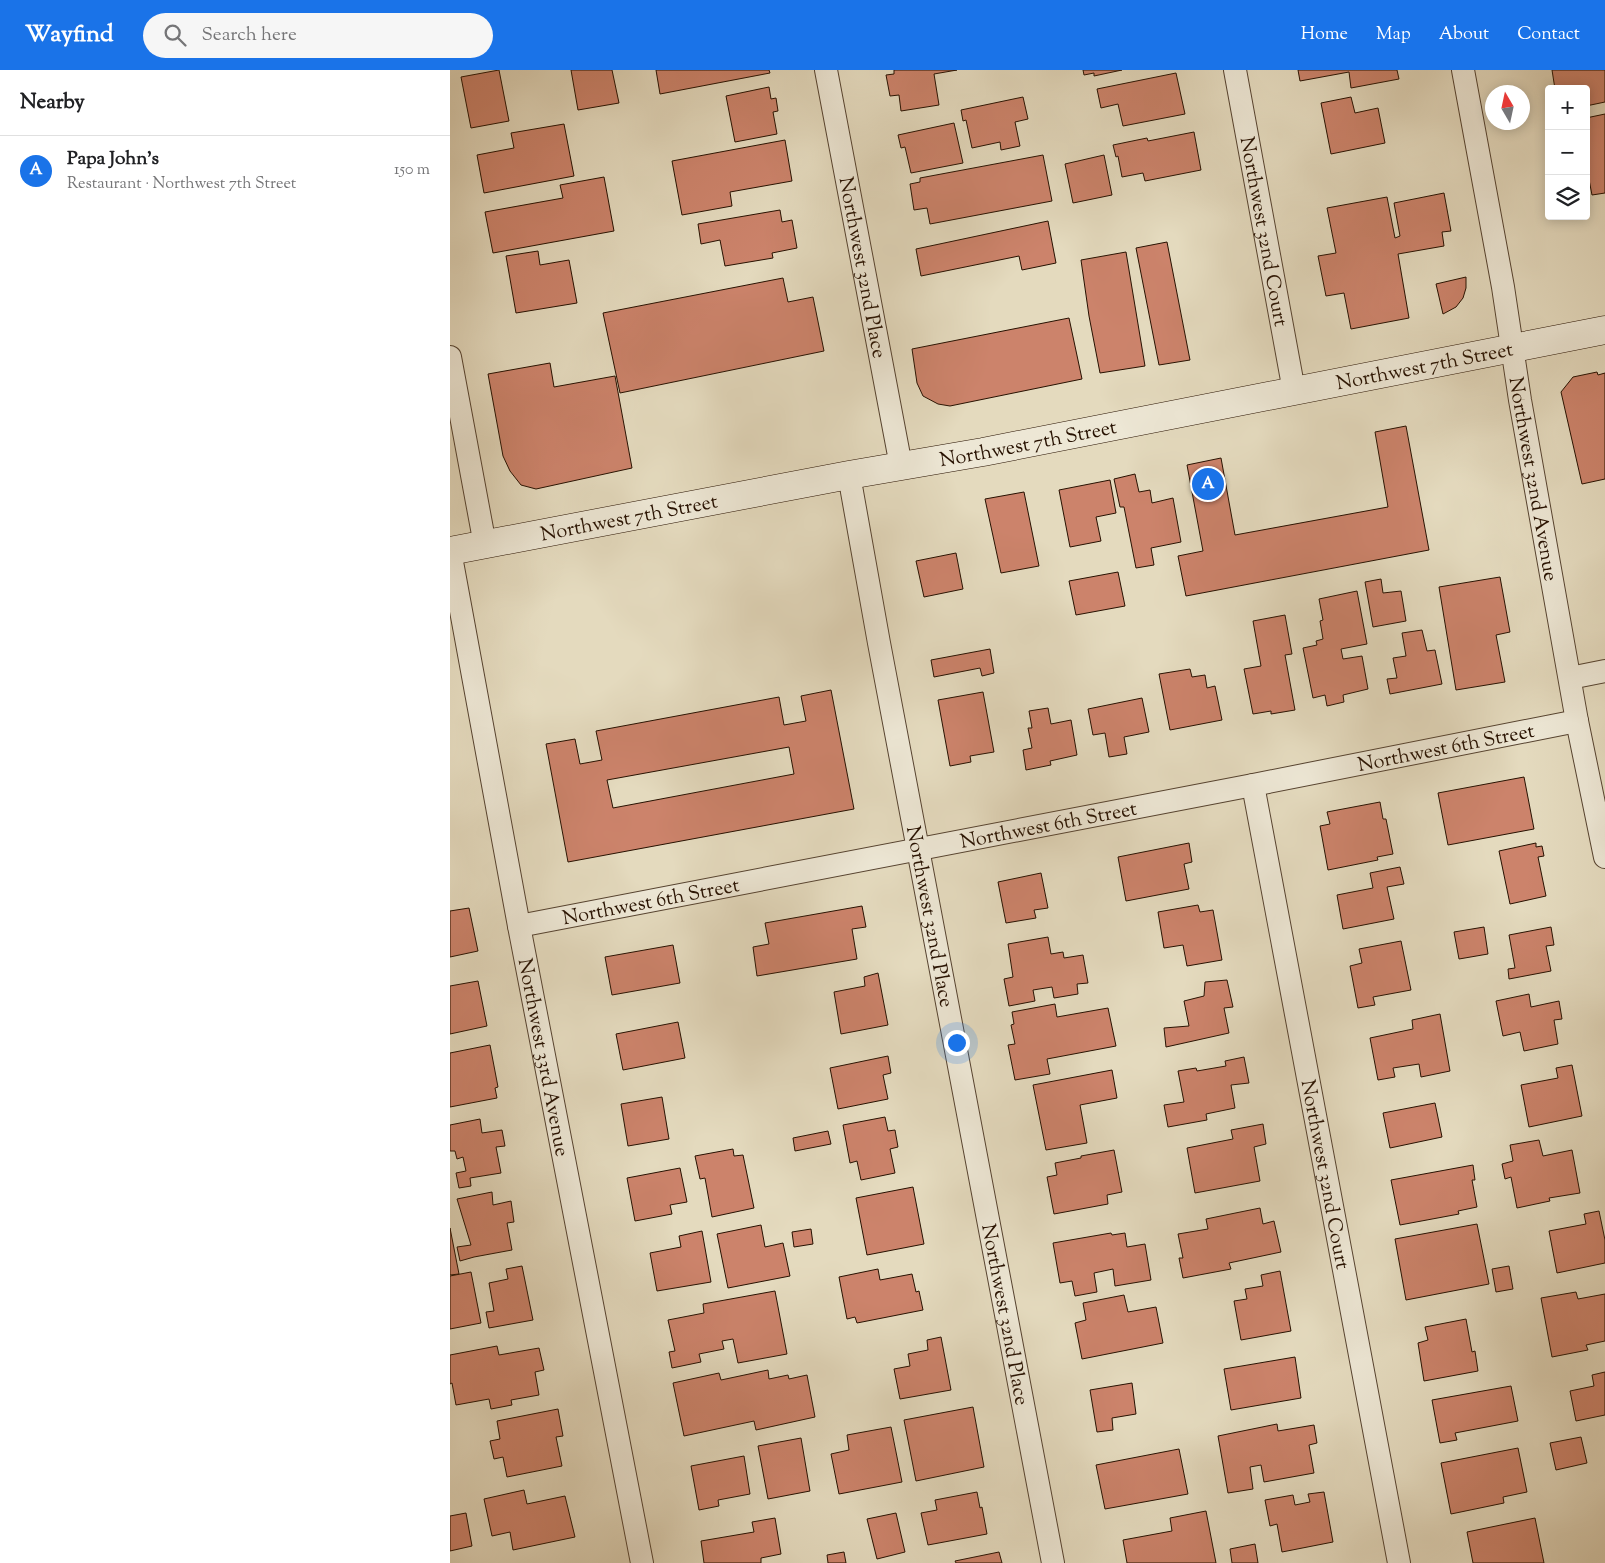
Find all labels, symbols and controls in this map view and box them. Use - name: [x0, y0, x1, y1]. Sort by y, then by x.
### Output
- search box: [143, 13, 493, 58]
- text: Wayfind: [25, 18, 113, 52]
- icon: search: [161, 21, 189, 49]
- text: Search here: [201, 22, 297, 49]
- text: Home: [1301, 22, 1348, 48]
- text: Map: [1376, 22, 1411, 48]
- text: About: [1439, 22, 1489, 48]
- text: Contact: [1517, 22, 1580, 48]
- north arrow: [1485, 85, 1530, 130]
- map controls: [1545, 85, 1590, 220]
- button: +: [1545, 85, 1590, 130]
- text: Nearby: [20, 88, 85, 118]
- button: −: [1545, 130, 1590, 175]
- street label: Northwest 32nd Court: [1231, 135, 1294, 329]
- text: Papa John's: [67, 146, 159, 173]
- text: A: [30, 159, 43, 182]
- text: 150 m: [394, 159, 430, 182]
- text: Restaurant · Northwest 7th Street: [67, 173, 296, 196]
- street label: Northwest 32nd Place: [830, 175, 892, 361]
- button: layers: [1545, 175, 1590, 220]
- street label: Northwest 7th Street: [1334, 336, 1516, 399]
- street label: Northwest 32nd Avenue: [1500, 375, 1564, 584]
- street label: Northwest 7th Street: [938, 414, 1120, 476]
- pin: A: [1192, 465, 1224, 503]
- street label: Northwest 7th Street: [538, 488, 720, 550]
- street label: Northwest 6th Street: [1355, 718, 1537, 781]
- street label: Northwest 6th Street: [958, 796, 1140, 858]
- street label: Northwest 32nd Place: [897, 824, 960, 1010]
- street label: Northwest 6th Street: [560, 872, 742, 934]
- street label: Northwest 33rd Avenue: [509, 956, 575, 1159]
- your location: [944, 1030, 970, 1056]
- street label: Northwest 32nd Court: [1292, 1077, 1356, 1272]
- street label: Northwest 32nd Place: [972, 1222, 1035, 1408]

